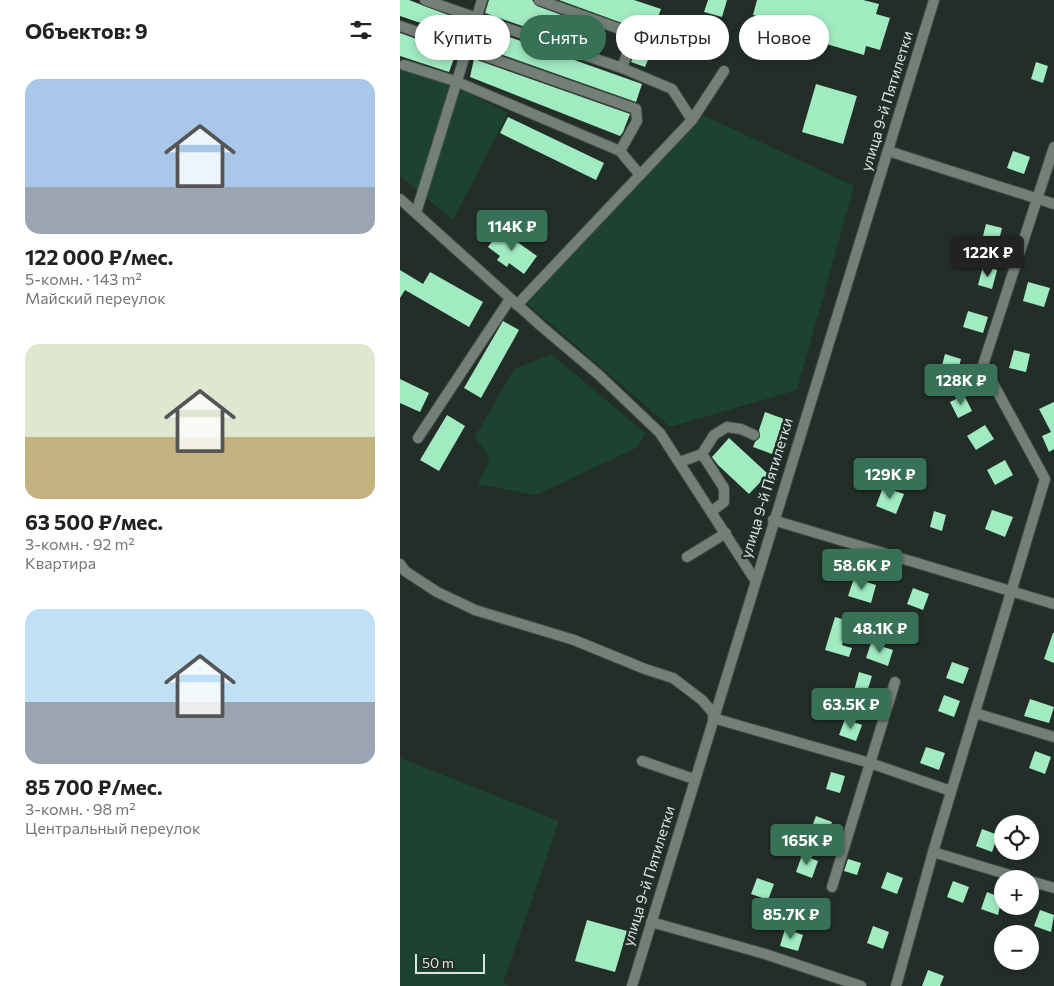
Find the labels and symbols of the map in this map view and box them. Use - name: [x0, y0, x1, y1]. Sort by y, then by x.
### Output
- street label: улица 9-й Пятилетки: [856, 28, 916, 173]
- pin: 114K ₽: [471, 210, 553, 252]
- pin: 122K ₽: [947, 236, 1029, 278]
- pin: 128K ₽: [920, 364, 1002, 406]
- street label: улица 9-й Пятилетки: [736, 415, 796, 560]
- pin: 129K ₽: [849, 458, 931, 500]
- pin: 58.6K ₽: [816, 548, 908, 591]
- pin: 48.1K ₽: [834, 612, 926, 654]
- pin: 63.5K ₽: [805, 688, 897, 730]
- street label: улица 9-й Пятилетки: [618, 803, 678, 948]
- pin: 165K ₽: [766, 824, 848, 866]
- pin: 85.7K ₽: [745, 898, 837, 940]
- scale bar: [415, 951, 485, 974]

